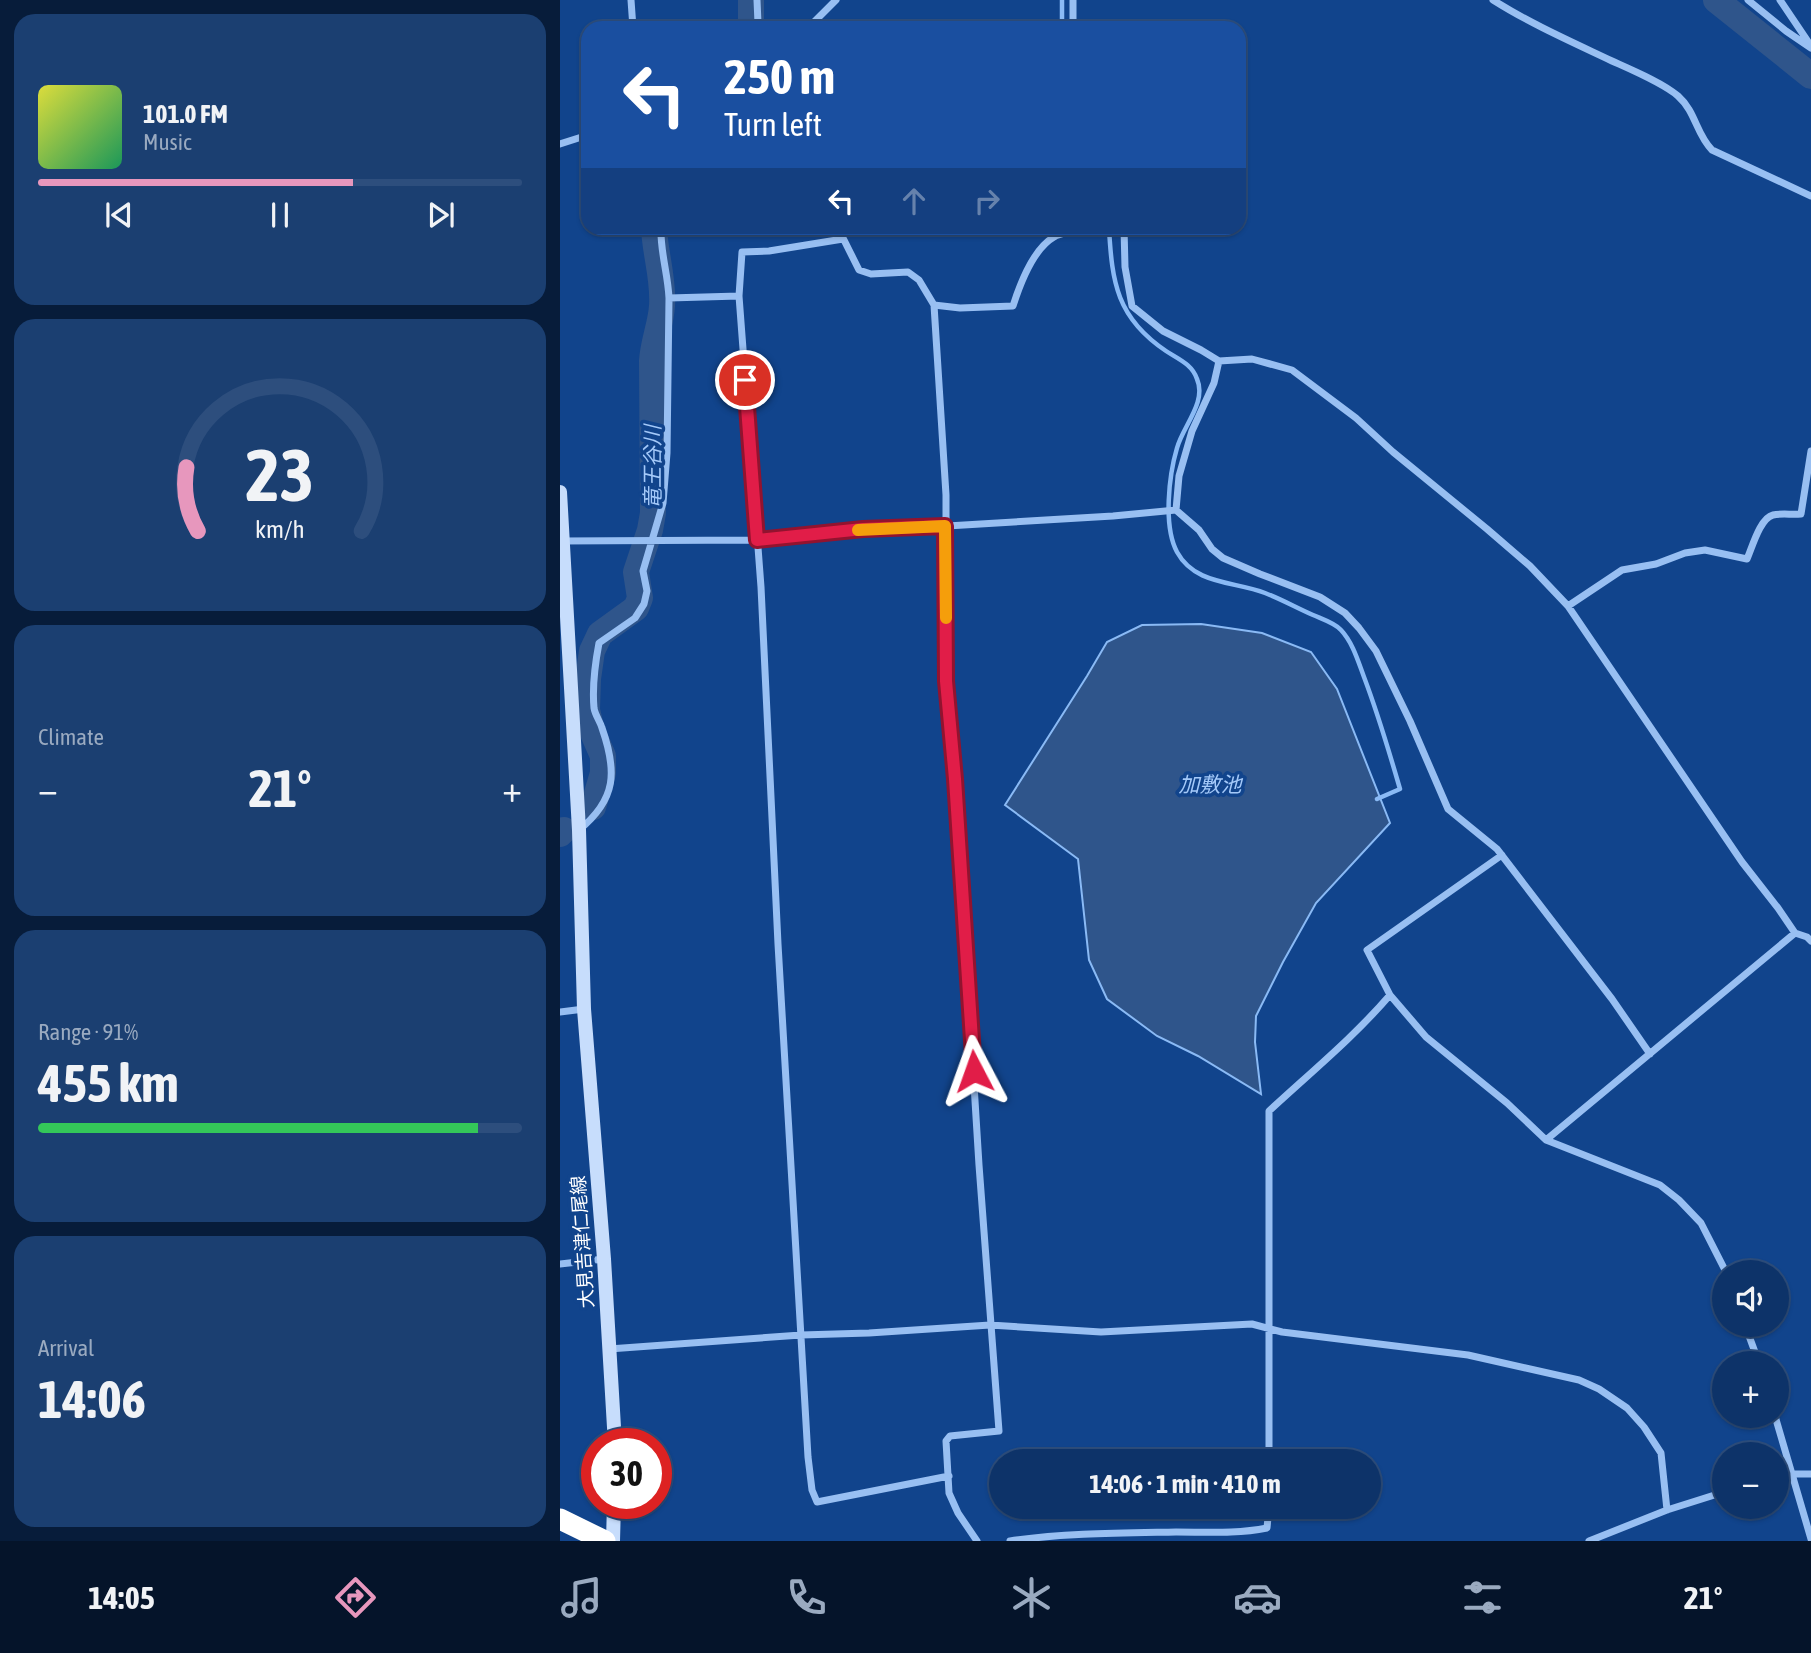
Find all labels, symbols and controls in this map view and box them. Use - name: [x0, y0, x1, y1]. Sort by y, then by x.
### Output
- text: 250 m: [724, 48, 835, 104]
- icon: left: [609, 49, 700, 140]
- text: 101.0 FM: [143, 99, 228, 129]
- text: Turn left: [724, 106, 822, 143]
- text: Music: [143, 129, 191, 155]
- icon: left: [822, 182, 860, 220]
- icon: ahead: [895, 182, 933, 220]
- icon: right: [968, 182, 1006, 220]
- icon: previous: [100, 196, 138, 234]
- icon: pause: [261, 196, 299, 234]
- icon: next: [422, 196, 460, 234]
- pin: [715, 350, 775, 410]
- icon: arrive: [726, 361, 764, 399]
- water label: 竜王谷川: [640, 423, 664, 509]
- text: 23: [246, 434, 314, 517]
- text: km/h: [255, 515, 305, 543]
- text: Climate: [38, 724, 104, 750]
- text: 21°: [248, 758, 312, 818]
- text: −: [38, 767, 58, 810]
- text: +: [502, 767, 522, 810]
- water label: 加敷池: [1179, 772, 1243, 796]
- text: Range · 91%: [38, 1019, 138, 1045]
- position arrow: [937, 1034, 1011, 1108]
- text: 455 km: [38, 1053, 179, 1113]
- street label: 大見吉津仁尾線: [566, 1175, 598, 1309]
- map controls: [1712, 1260, 1789, 1519]
- button: sound: [1712, 1260, 1789, 1337]
- text: Arrival: [38, 1335, 94, 1361]
- button: +: [1712, 1351, 1789, 1428]
- text: 14:06: [38, 1369, 146, 1429]
- speed limit sign: 30: [581, 1428, 672, 1519]
- button: −: [1712, 1442, 1789, 1519]
- text: 14:06 · 1 min · 410 m: [1089, 1469, 1281, 1499]
- icon: directions: [331, 1573, 380, 1622]
- icon: music: [557, 1573, 606, 1622]
- icon: phone: [782, 1573, 831, 1622]
- icon: climate: [1007, 1573, 1056, 1622]
- icon: car: [1233, 1573, 1282, 1622]
- icon: filters: [1458, 1573, 1507, 1622]
- text: 14:05: [88, 1579, 155, 1616]
- text: 21°: [1684, 1579, 1723, 1616]

